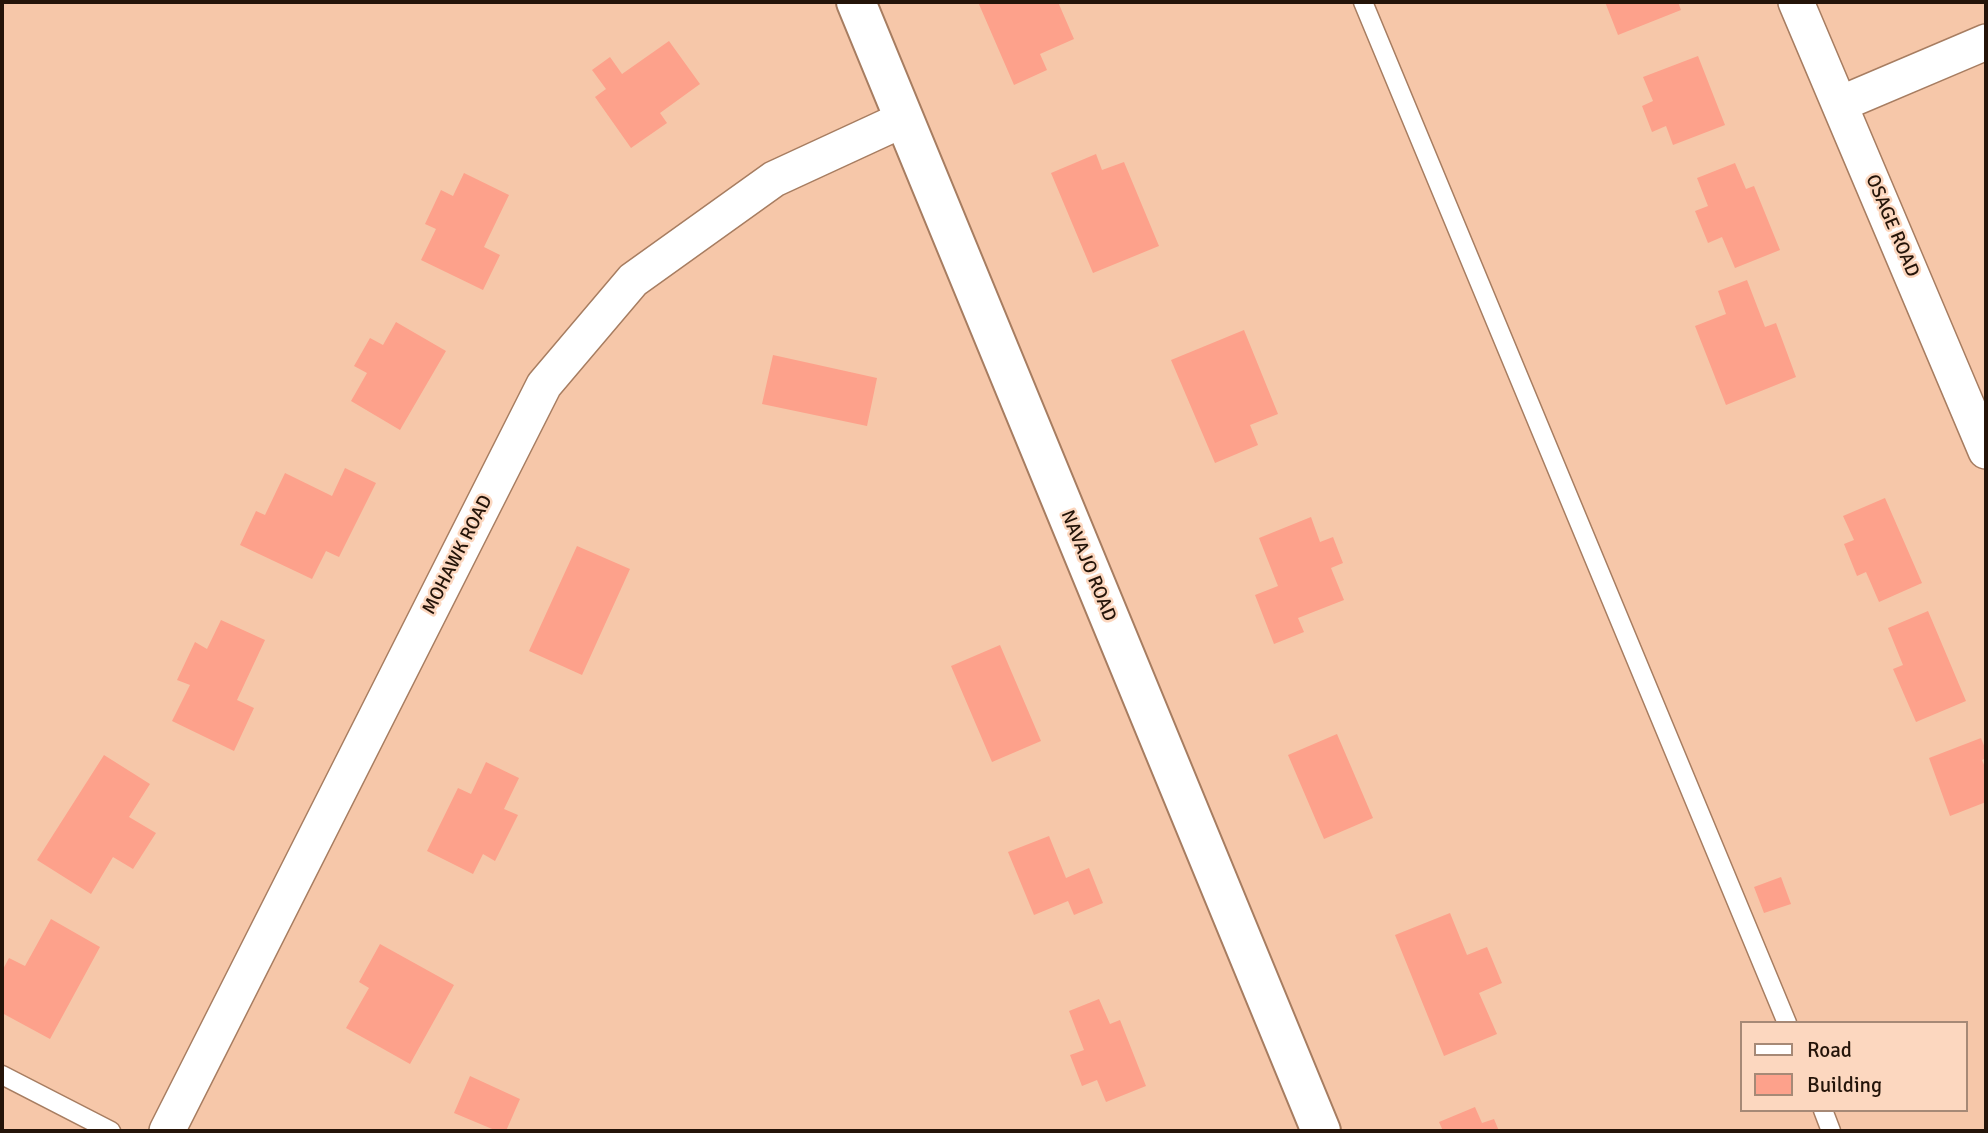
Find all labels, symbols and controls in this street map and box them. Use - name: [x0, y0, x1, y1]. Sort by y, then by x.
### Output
- street label: OSAGE ROAD: [1860, 171, 1924, 281]
- street label: MOHAWK ROAD: [418, 492, 498, 618]
- street label: NAVAJO ROAD: [1055, 507, 1121, 625]
- legend: [1740, 1021, 1967, 1112]
- text: Road: [1807, 1037, 1852, 1063]
- text: Building: [1807, 1072, 1882, 1098]

